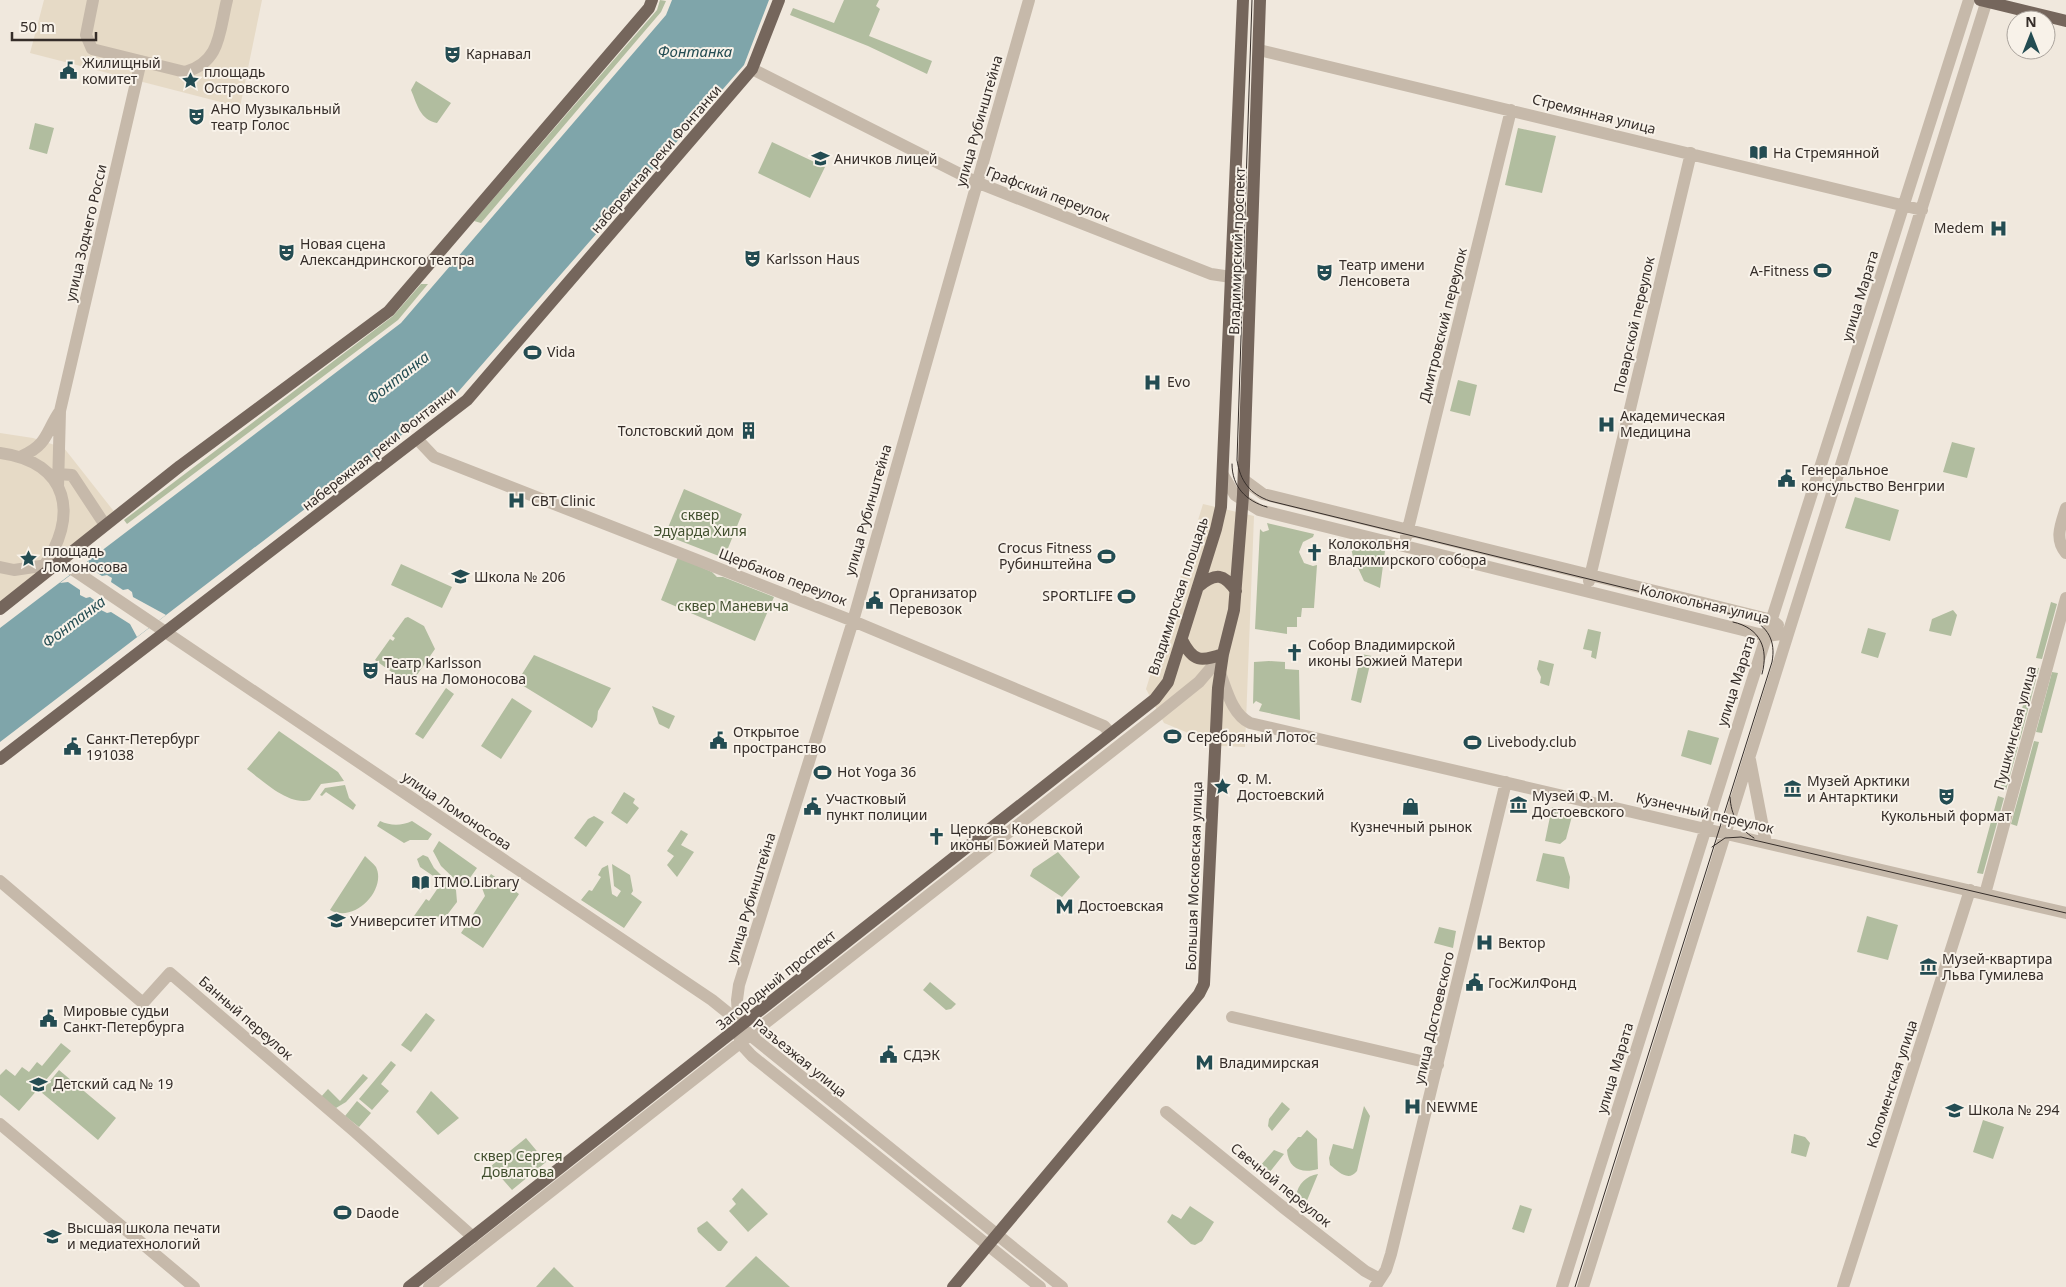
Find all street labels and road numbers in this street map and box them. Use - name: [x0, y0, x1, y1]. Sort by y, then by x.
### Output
- street label: улица Рубинштейна: [951, 53, 1006, 189]
- street label: набережная реки Фонтанки: [586, 81, 725, 237]
- street label: Стремянная улица: [1530, 89, 1658, 138]
- street label: Графский переулок: [984, 161, 1113, 226]
- street label: улица Зодчего Росси: [60, 162, 111, 304]
- street label: Владимирский проспект: [1224, 166, 1249, 335]
- street label: Дмитровский переулок: [1414, 245, 1471, 404]
- street label: улица Марата: [1837, 248, 1882, 344]
- street label: Поварской переулок: [1609, 254, 1659, 395]
- street label: набережная реки Фонтанки: [298, 382, 460, 515]
- street label: улица Рубинштейна: [840, 442, 895, 578]
- street label: Владимирская площадь: [1143, 514, 1212, 677]
- street label: Щербаков переулок: [716, 543, 851, 610]
- street label: Колокольная улица: [1638, 579, 1772, 628]
- street label: улица Марата: [1712, 633, 1759, 729]
- street label: Пушкинская улица: [1989, 664, 2040, 792]
- street label: улица Ломоносова: [399, 767, 516, 854]
- street label: Большая Московская улица: [1181, 781, 1206, 971]
- street label: Кузнечный переулок: [1634, 787, 1776, 838]
- street label: улица Рубинштейна: [722, 830, 780, 966]
- street label: Загородный проспект: [712, 925, 840, 1034]
- street label: улица Достоевского: [1409, 950, 1458, 1086]
- street label: Банный переулок: [195, 971, 298, 1064]
- street label: Разъезжая улица: [750, 1014, 851, 1101]
- street label: Коломенская улица: [1862, 1017, 1921, 1150]
- street label: улица Марата: [1592, 1020, 1637, 1116]
- street label: Свечной переулок: [1227, 1138, 1336, 1231]

